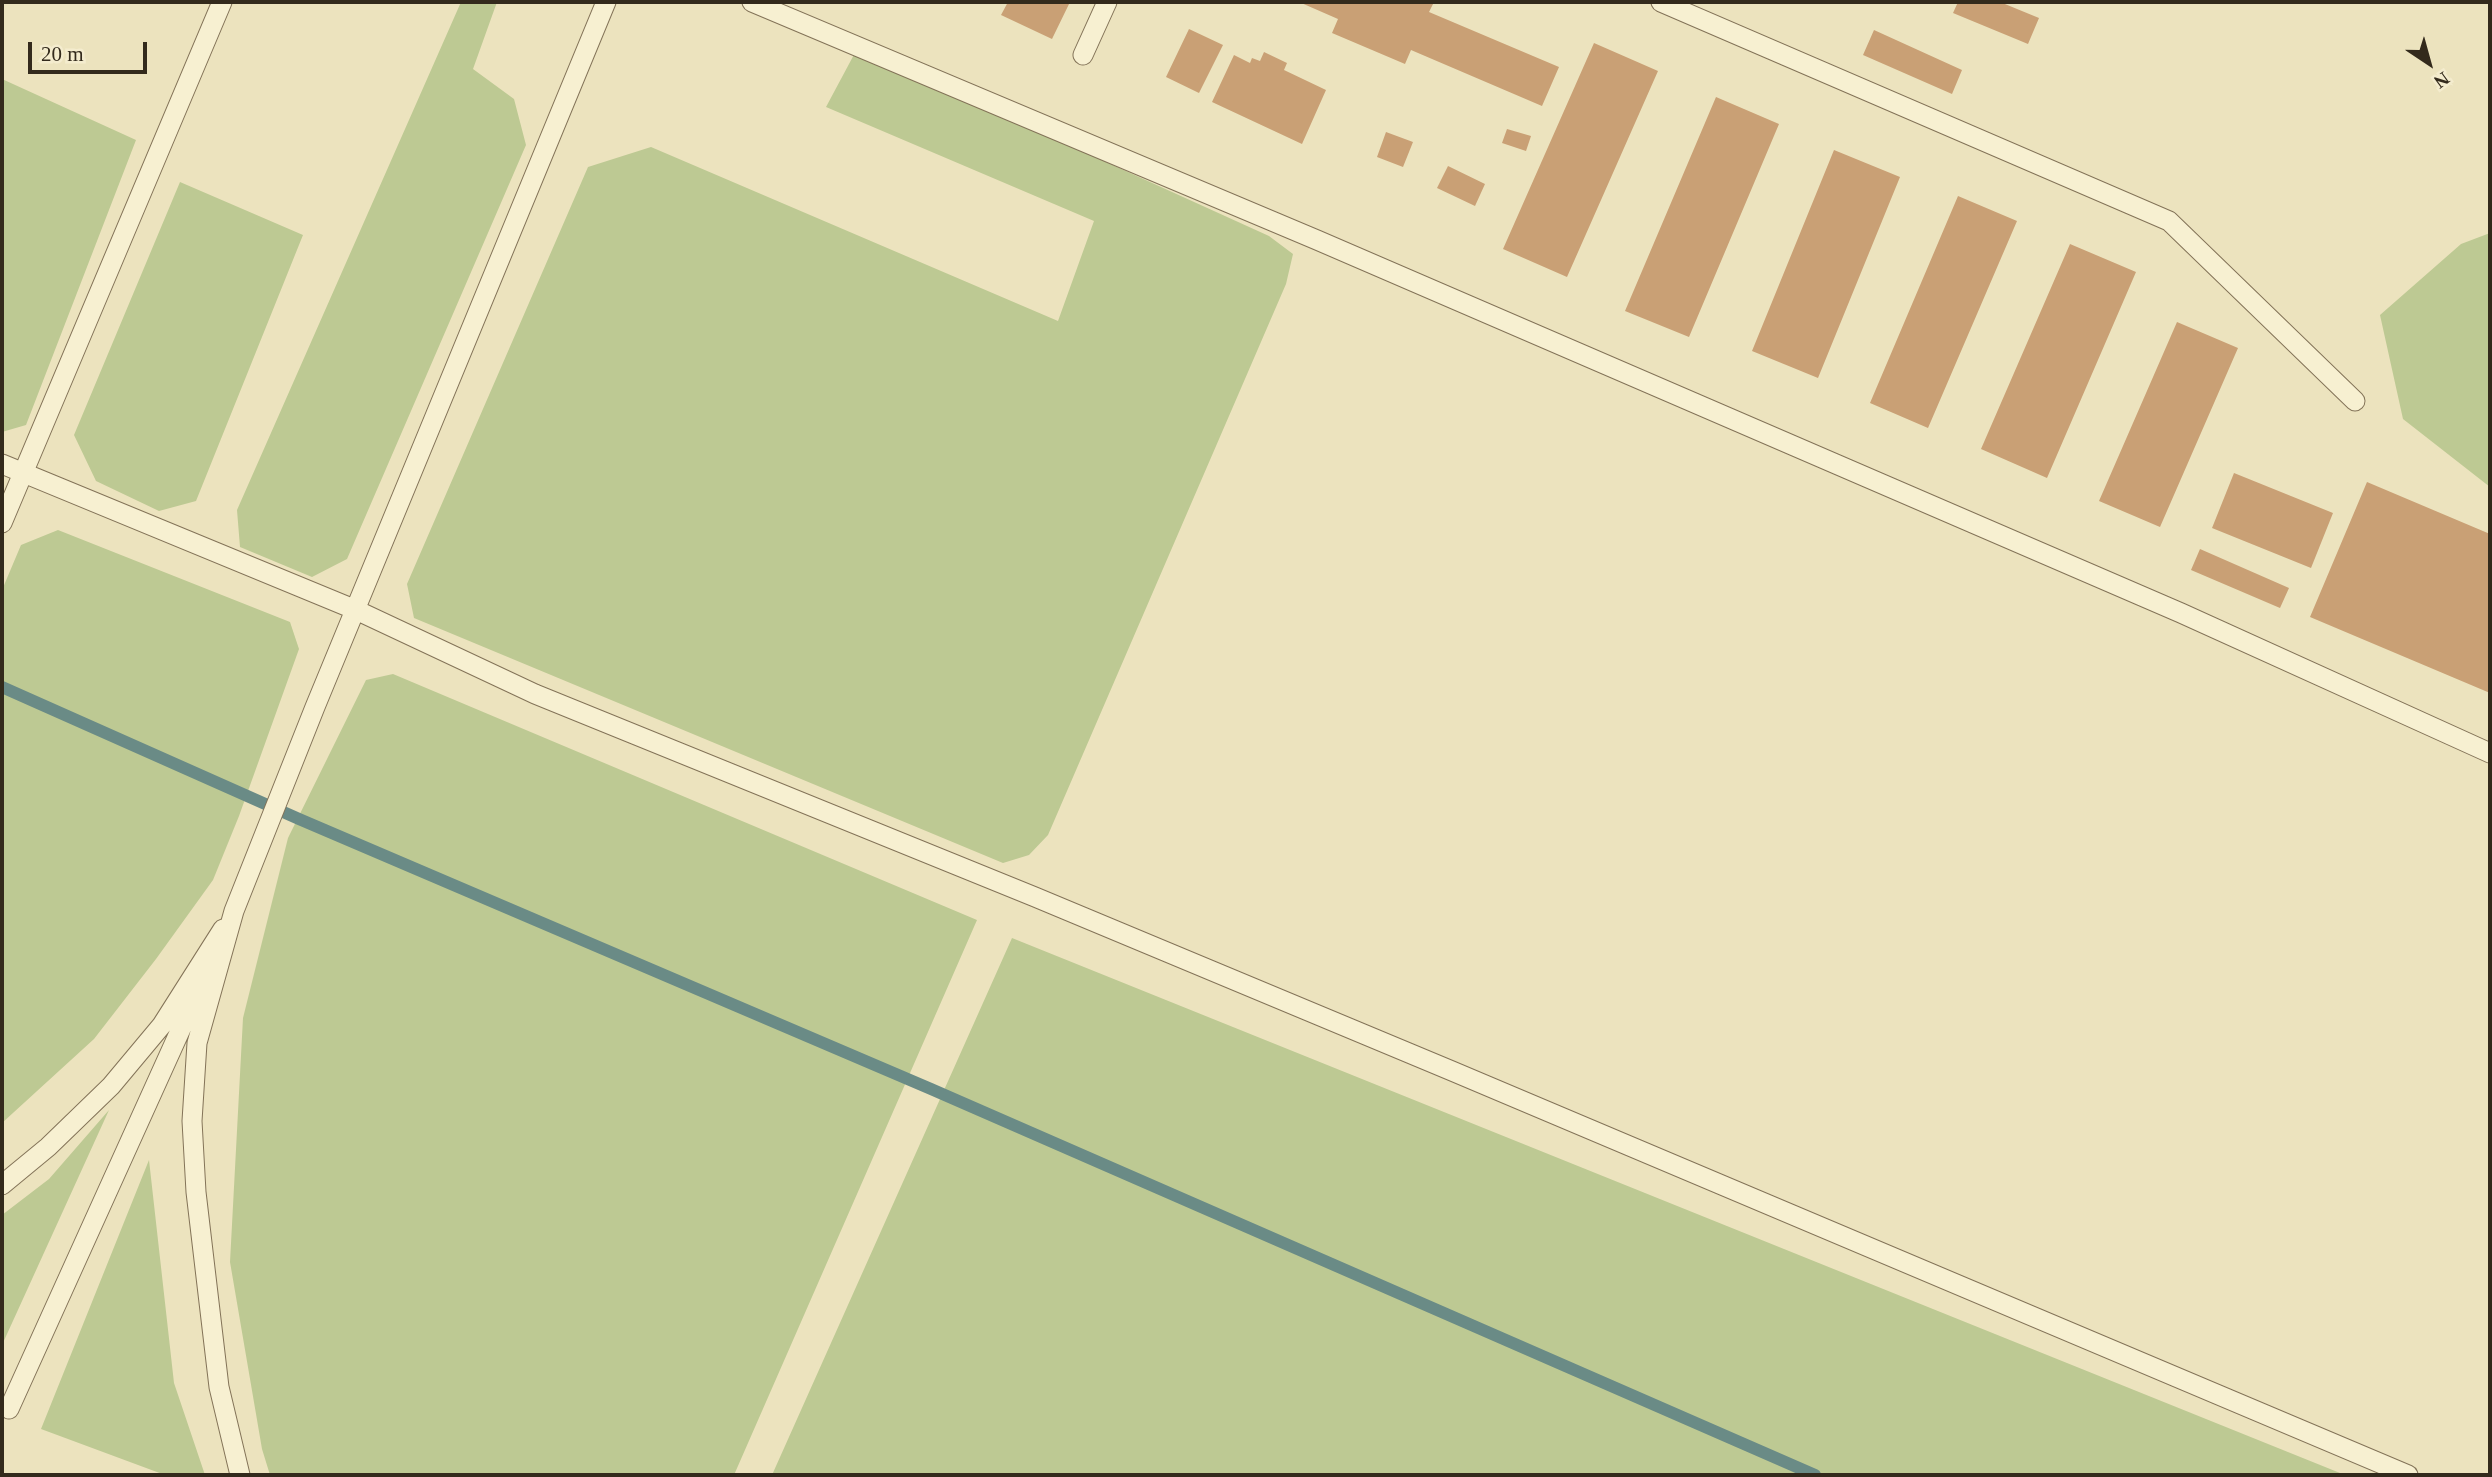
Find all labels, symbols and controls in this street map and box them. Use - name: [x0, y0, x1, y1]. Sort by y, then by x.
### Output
- scale bar: [32, 28, 150, 72]
- north arrow: [2394, 28, 2464, 98]
- text: 20 m: [41, 42, 84, 66]
- text: N: [2430, 68, 2453, 93]

